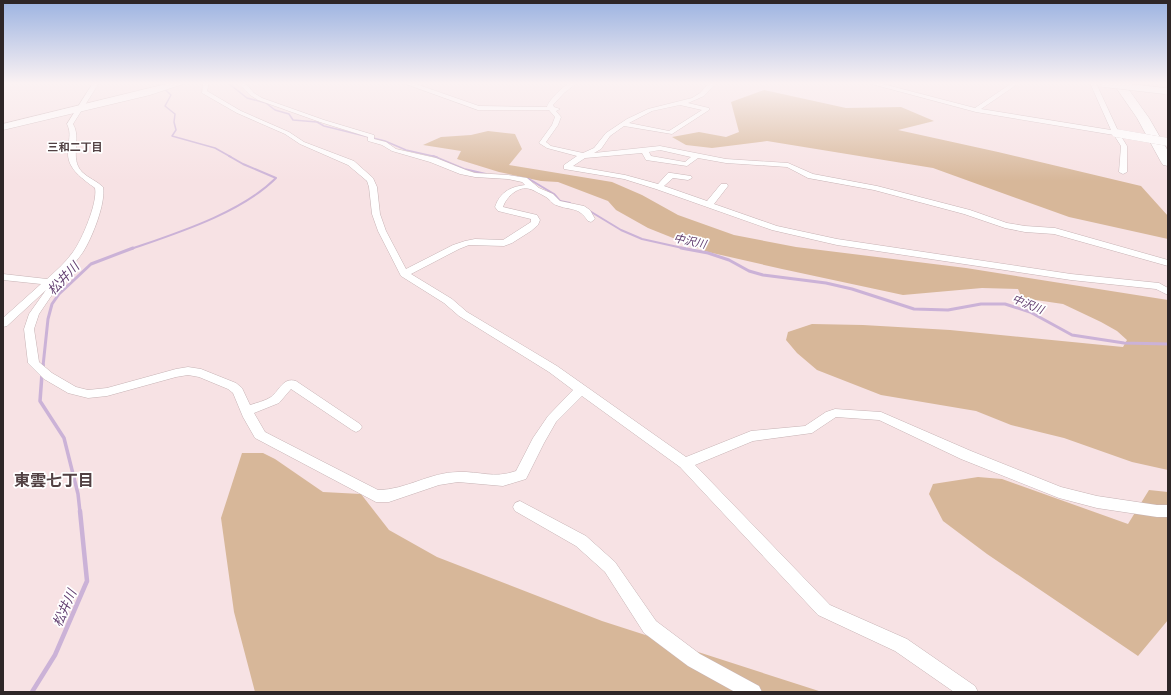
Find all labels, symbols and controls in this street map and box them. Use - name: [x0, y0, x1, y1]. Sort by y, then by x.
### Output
- district label: 三和二丁目: [48, 140, 103, 154]
- water label: 中沢川: [672, 231, 709, 251]
- water label: 松井川: [44, 257, 84, 298]
- water label: 中沢川: [1010, 291, 1047, 317]
- district label: 東雲七丁目: [14, 470, 94, 490]
- water label: 松井川: [49, 585, 80, 629]

